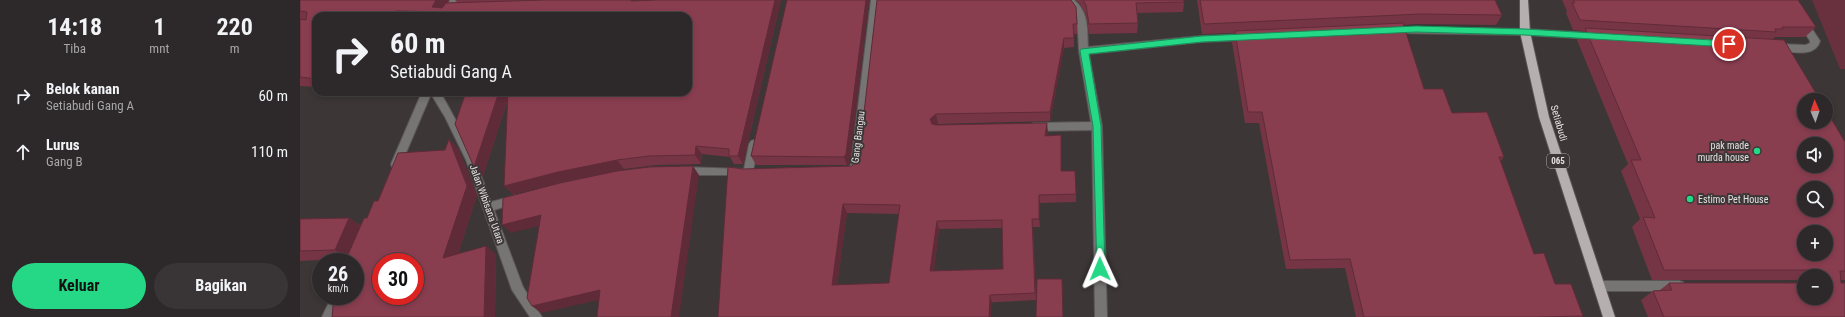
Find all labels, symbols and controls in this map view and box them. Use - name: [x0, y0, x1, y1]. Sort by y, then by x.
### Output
- text: 14:18: [47, 13, 102, 41]
- text: 1: [153, 13, 165, 41]
- text: 220: [216, 13, 253, 41]
- text: 60 m: [390, 27, 446, 60]
- pin: [1712, 27, 1746, 61]
- icon: right: [324, 28, 376, 80]
- icon: arrive: [1718, 33, 1740, 55]
- text: Tiba: [63, 41, 86, 56]
- text: mnt: [149, 41, 169, 56]
- text: m: [230, 41, 240, 56]
- text: Setiabudi Gang A: [390, 61, 512, 82]
- text: Belok kanan: [46, 80, 120, 98]
- icon: right: [12, 85, 34, 107]
- text: 60 m: [258, 87, 288, 105]
- north arrow: [1797, 93, 1833, 129]
- map controls: [1797, 93, 1833, 305]
- text: Setiabudi Gang A: [46, 98, 134, 113]
- street label: Setiabudi: [1549, 104, 1569, 142]
- street label: Gang Bangau: [849, 110, 867, 164]
- text: Lurus: [46, 136, 80, 154]
- button: sound: [1797, 137, 1833, 173]
- place label: pak made murda house: [1698, 140, 1749, 163]
- icon: ahead: [12, 141, 34, 163]
- text: 110 m: [251, 143, 288, 161]
- marker: pak made murda house: [1752, 146, 1762, 156]
- text: Gang B: [46, 154, 83, 169]
- road number: 065: [1547, 154, 1569, 168]
- street label: Jalan Wibisana Utara: [468, 163, 506, 245]
- button: search: [1797, 181, 1833, 217]
- marker: Estimo Pet House: [1685, 194, 1695, 204]
- place label: Estimo Pet House: [1698, 194, 1769, 205]
- button: +: [1797, 225, 1833, 261]
- position arrow: [1079, 248, 1121, 290]
- speed limit sign: 30: [372, 253, 424, 305]
- text: 26: [328, 262, 348, 286]
- button: Keluar: [12, 263, 146, 309]
- button: Bagikan: [154, 263, 288, 309]
- button: −: [1797, 269, 1833, 305]
- text: km/h: [328, 283, 348, 294]

